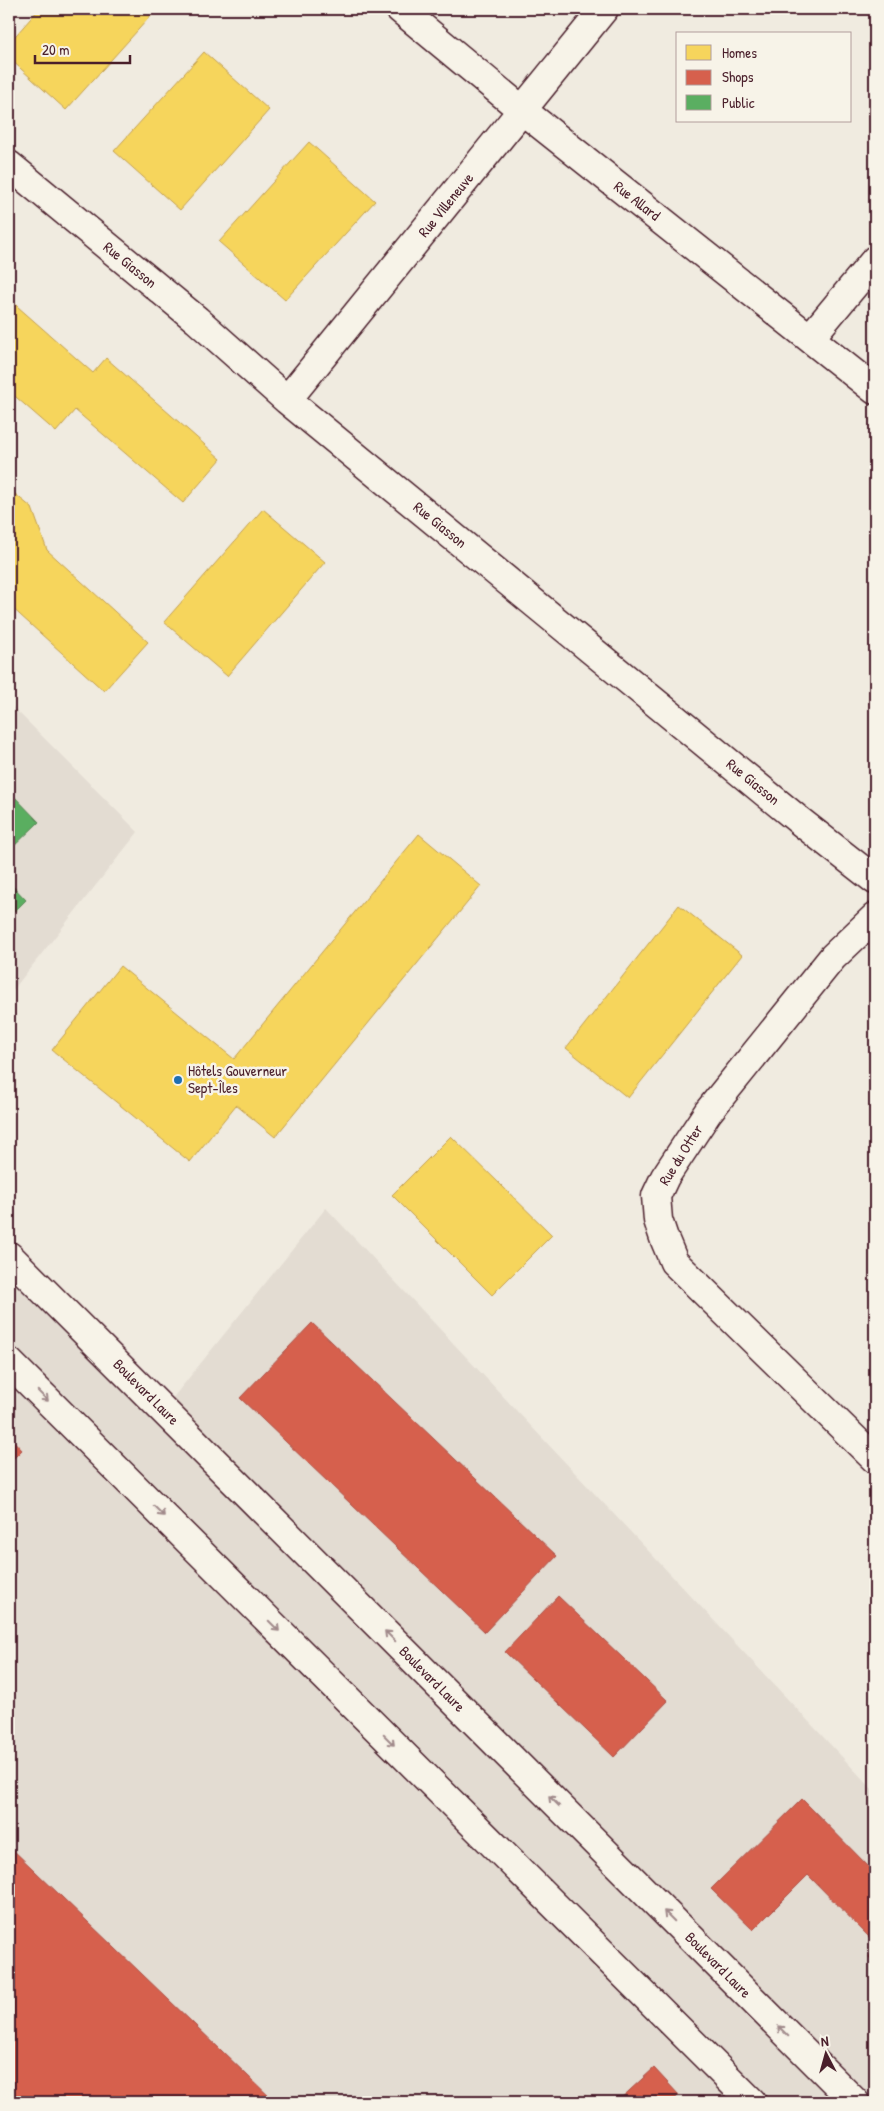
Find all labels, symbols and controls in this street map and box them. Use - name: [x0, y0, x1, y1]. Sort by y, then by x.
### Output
- scale bar: [35, 32, 130, 64]
- legend: [676, 32, 852, 122]
- text: 20 m: [42, 39, 69, 60]
- text: Homes: [722, 42, 757, 63]
- text: Shops: [722, 66, 754, 87]
- text: Public: [722, 92, 755, 113]
- street label: Rue Villeneuve: [413, 168, 478, 241]
- street label: Rue Allard: [610, 176, 665, 225]
- street label: Rue Giasson: [99, 237, 162, 293]
- street label: Rue Giasson: [409, 497, 472, 553]
- street label: Rue Giasson: [722, 754, 785, 810]
- place label: Hôtels Gouverneur Sept-Îles: [188, 1060, 287, 1098]
- marker: Hôtels Gouverneur Sept-Îles: [172, 1074, 184, 1086]
- street label: Rue du Otter: [654, 1120, 708, 1189]
- street label: Boulevard Laure: [109, 1354, 184, 1429]
- one-way arrow: [37, 1390, 49, 1403]
- one-way arrow: [152, 1505, 165, 1517]
- one-way arrow: [268, 1619, 280, 1632]
- one-way arrow: [383, 1630, 396, 1642]
- street label: Boulevard Laure: [395, 1641, 470, 1716]
- one-way arrow: [383, 1734, 395, 1747]
- one-way arrow: [548, 1794, 560, 1807]
- one-way arrow: [663, 1910, 675, 1922]
- street label: Boulevard Laure: [681, 1927, 756, 2002]
- one-way arrow: [778, 2025, 790, 2037]
- north arrow: [802, 2028, 852, 2078]
- text: N: [820, 2031, 830, 2050]

